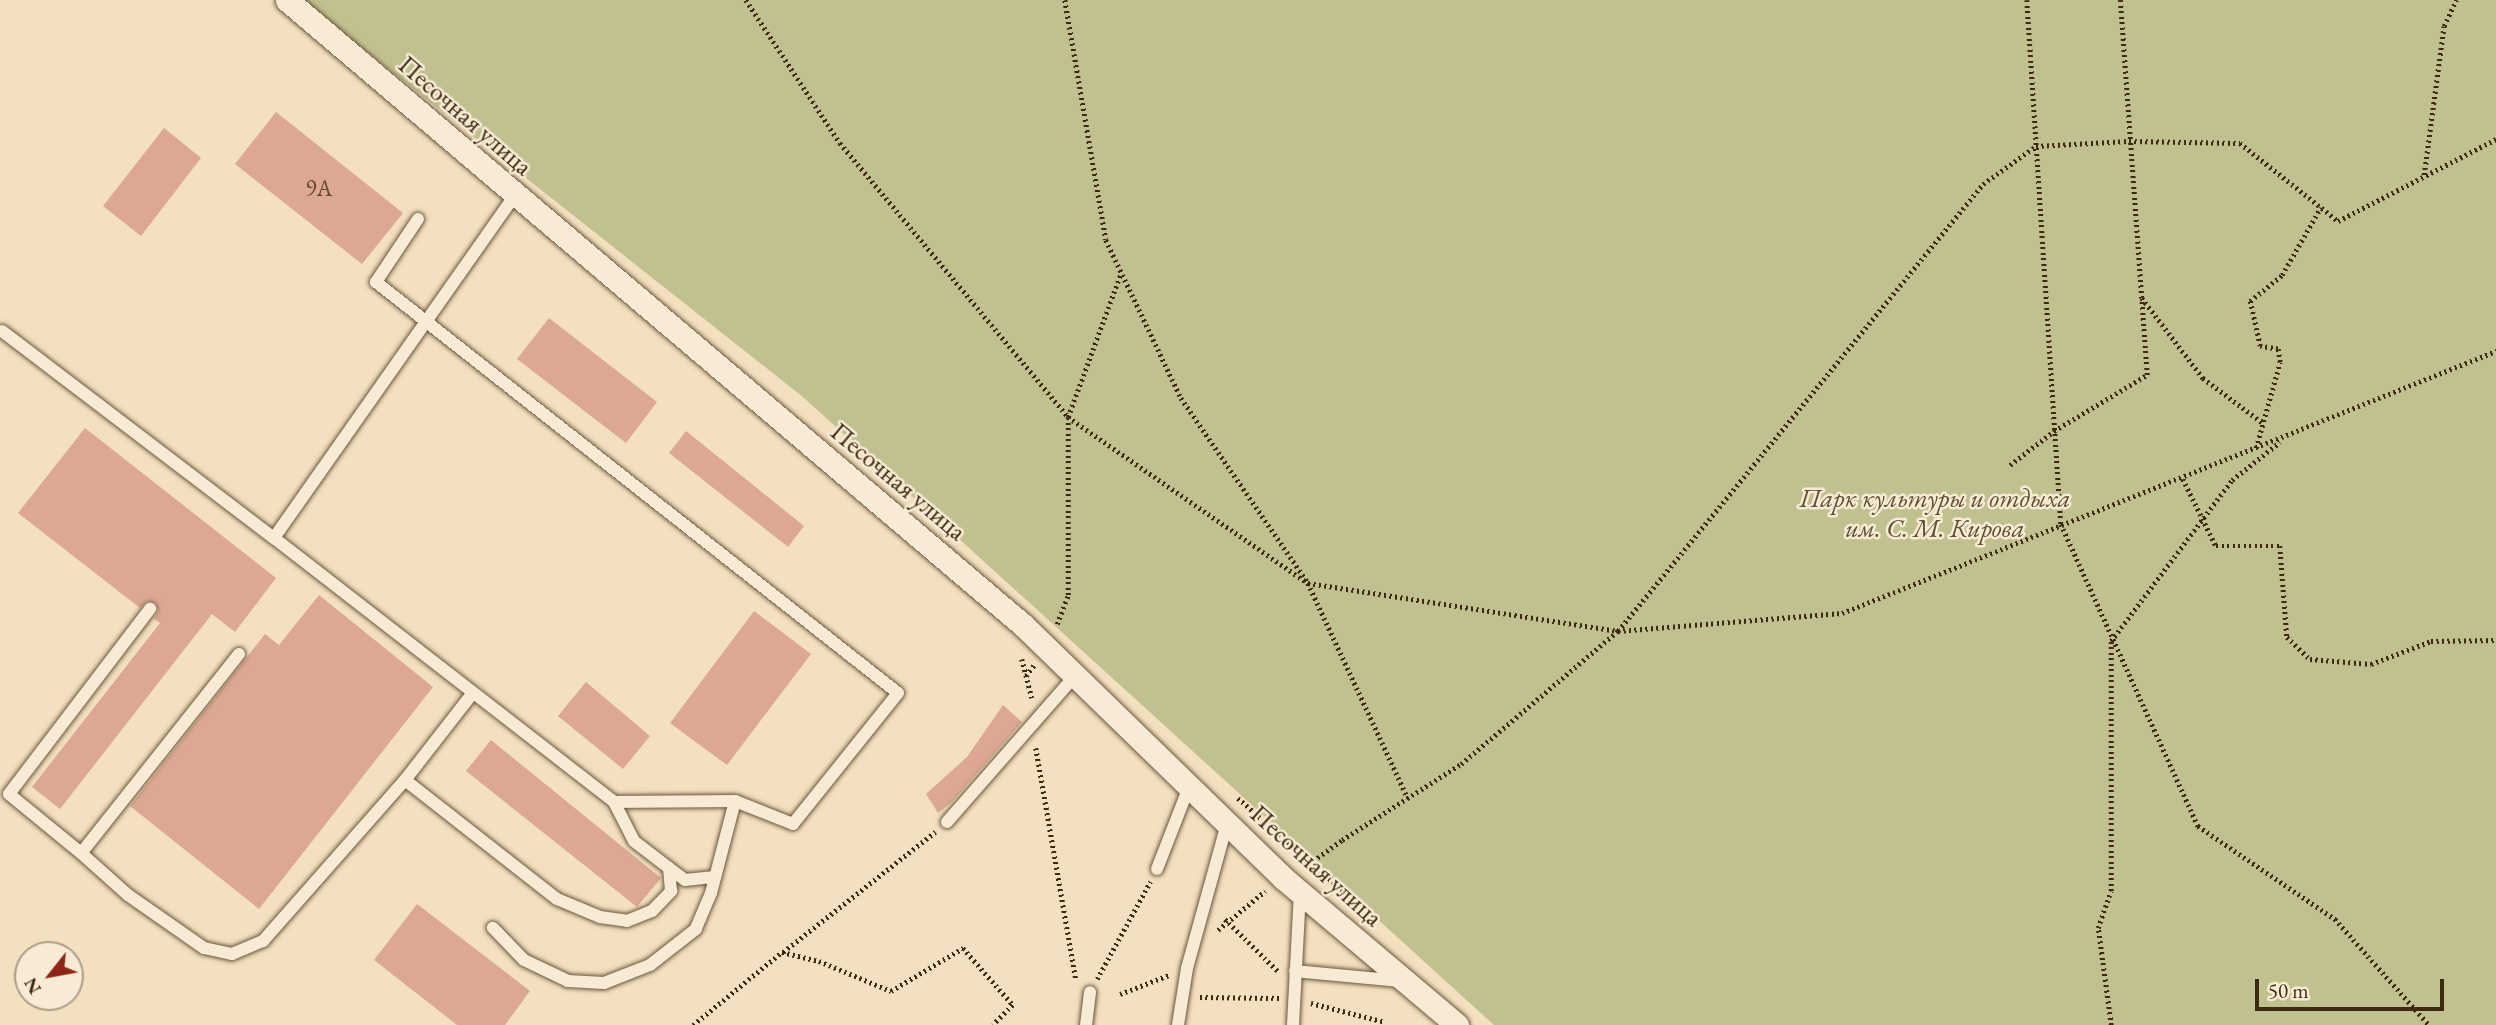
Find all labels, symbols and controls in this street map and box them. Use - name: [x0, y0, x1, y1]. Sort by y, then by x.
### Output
- street label: Песочная улица: [392, 49, 538, 183]
- house number: 9А: [306, 174, 332, 202]
- street label: Песочная улица: [824, 416, 972, 548]
- park label: Парк культуры и отдыха им. С. М. Кирова: [1800, 483, 2070, 544]
- street label: Песочная улица: [1243, 798, 1389, 934]
- north arrow: [14, 941, 84, 1011]
- scale bar: [2258, 965, 2447, 1009]
- text: N: [18, 973, 47, 999]
- text: 50 m: [2268, 977, 2309, 1004]

